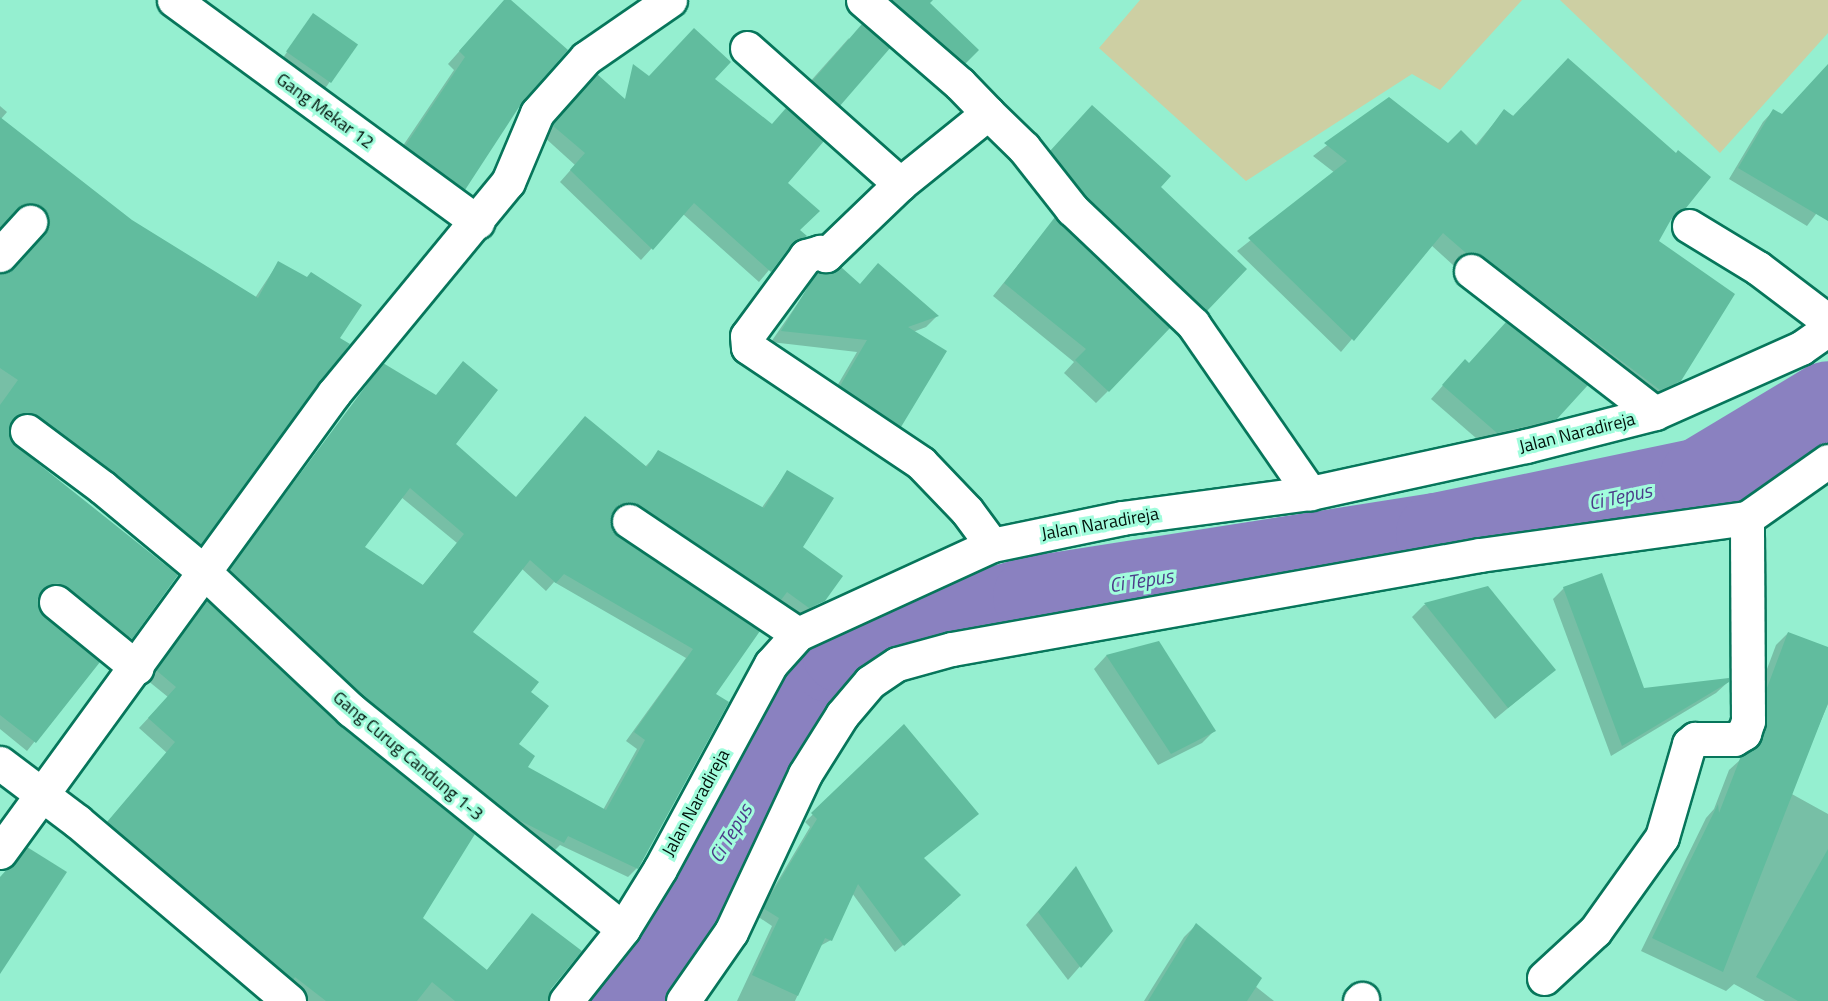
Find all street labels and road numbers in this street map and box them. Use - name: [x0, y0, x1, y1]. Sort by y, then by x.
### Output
- street label: Gang Mekar 12: [272, 68, 378, 154]
- street label: Jalan Naradireja: [1517, 408, 1637, 458]
- street label: Jalan Naradireja: [1040, 503, 1160, 545]
- street label: Gang Curug Candung 1-3: [328, 687, 488, 825]
- street label: Jalan Naradireja: [658, 746, 734, 860]

